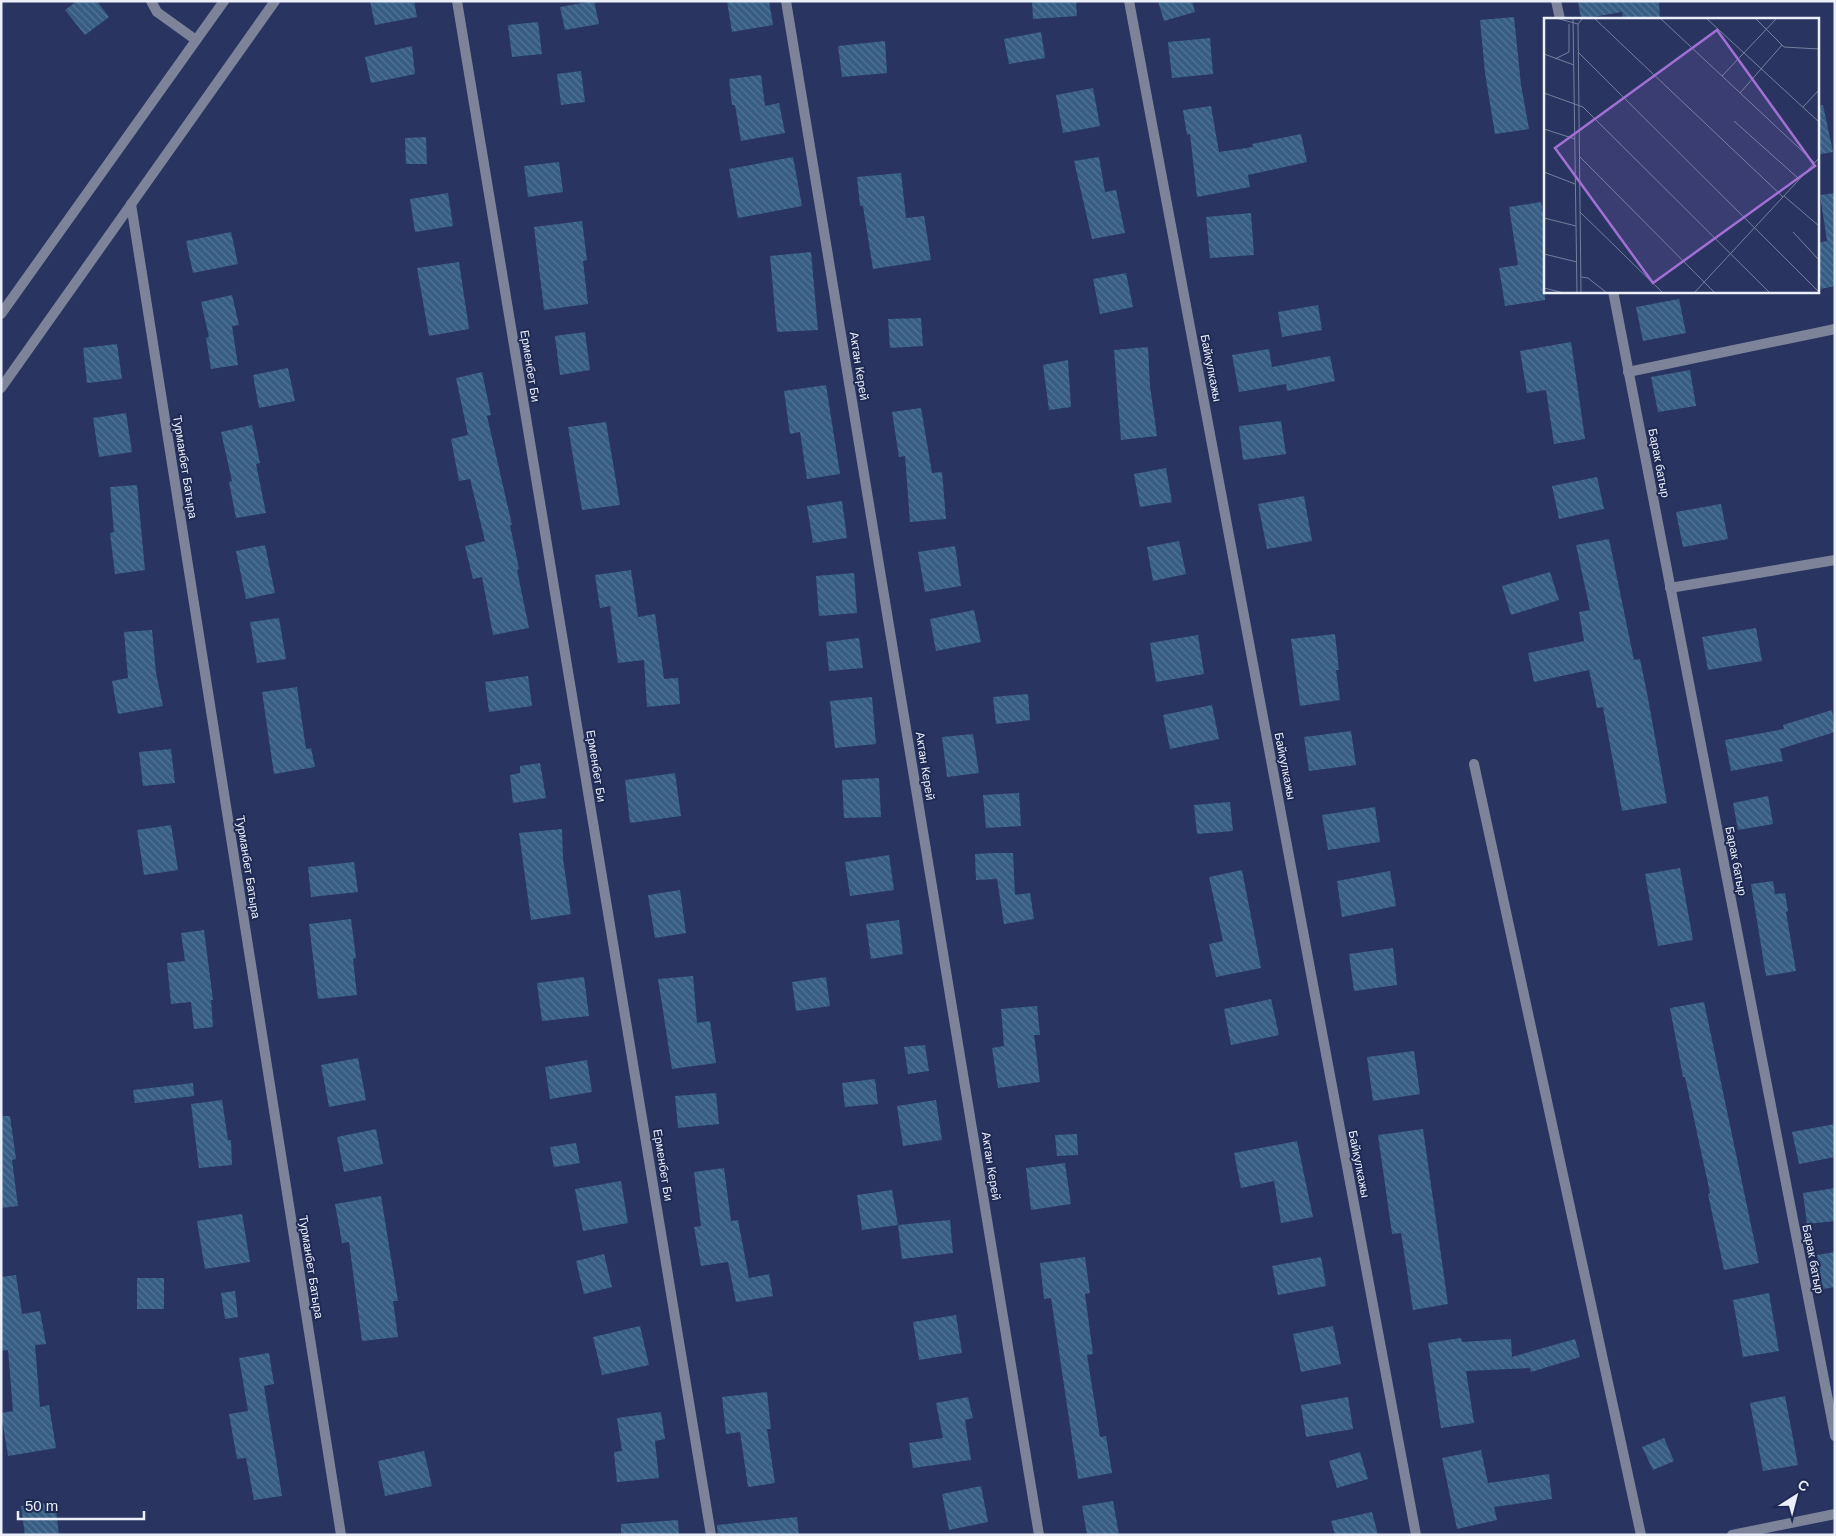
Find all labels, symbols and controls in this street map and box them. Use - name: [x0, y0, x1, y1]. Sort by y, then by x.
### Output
- inset map: [1544, 18, 1818, 292]
- street label: Ерменбет Би: [517, 329, 543, 403]
- street label: Актан Керей: [847, 331, 871, 401]
- street label: Байкулкажы: [1198, 333, 1224, 403]
- street label: Турманбет Батыра: [170, 414, 200, 520]
- street label: Барак батыр: [1645, 427, 1673, 499]
- street label: Ерменбет Би: [583, 729, 609, 803]
- street label: Актан Керей: [913, 731, 937, 801]
- street label: Байкулкажы: [1272, 731, 1298, 801]
- street label: Турманбет Батыра: [233, 814, 263, 920]
- street label: Барак батыр: [1722, 825, 1750, 897]
- street label: Ерменбет Би: [650, 1128, 676, 1202]
- street label: Байкулкажы: [1346, 1129, 1372, 1199]
- street label: Актан Керей: [979, 1131, 1003, 1201]
- street label: Турманбет Батыра: [296, 1214, 326, 1320]
- street label: Барак батыр: [1799, 1223, 1827, 1295]
- north arrow: [1771, 1471, 1821, 1521]
- text: С: [1795, 1476, 1812, 1495]
- scale bar: [18, 1488, 144, 1520]
- text: 50 m: [25, 1497, 58, 1514]

